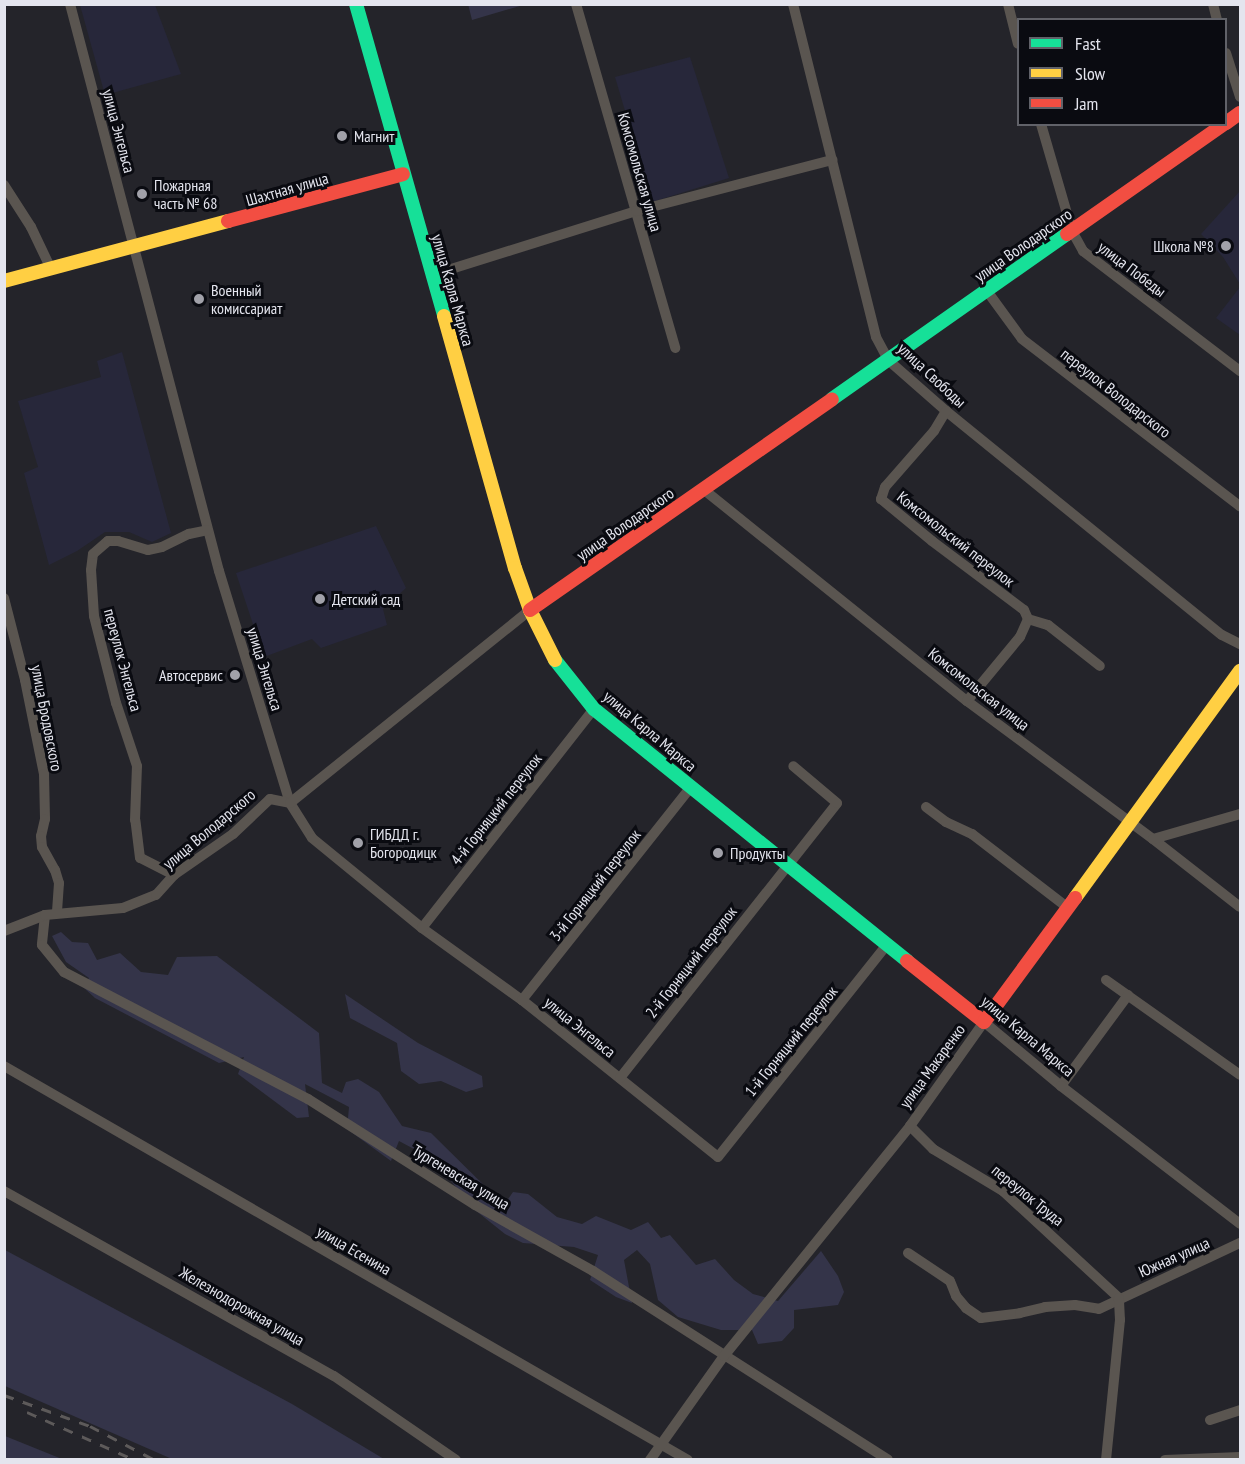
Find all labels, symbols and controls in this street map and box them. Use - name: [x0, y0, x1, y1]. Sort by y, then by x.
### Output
- legend: [1017, 18, 1227, 126]
- text: Fast: [1075, 32, 1101, 55]
- text: Slow: [1075, 62, 1105, 85]
- street label: улица Энгельса: [99, 87, 139, 175]
- text: Jam: [1075, 92, 1098, 115]
- street label: Комсомольская улица: [614, 110, 666, 234]
- place label: Магнит: [354, 126, 394, 146]
- marker: Магнит: [335, 129, 349, 143]
- street label: Шахтная улица: [243, 168, 331, 210]
- place label: Пожарная часть № 68: [154, 175, 218, 213]
- marker: Пожарная часть № 68: [135, 187, 149, 201]
- street label: улица Володарского: [971, 204, 1075, 286]
- street label: улица Карла Маркса: [428, 232, 478, 348]
- place label: Школа №8: [1153, 236, 1214, 256]
- street label: улица Победы: [1094, 237, 1170, 301]
- marker: Школа №8: [1219, 239, 1233, 253]
- place label: Военный комиссариат: [211, 280, 282, 318]
- marker: Военный комиссариат: [192, 292, 206, 306]
- street label: улица Свободы: [894, 339, 970, 411]
- street label: переулок Володарского: [1057, 344, 1175, 442]
- street label: улица Володарского: [573, 483, 677, 565]
- street label: Комсомольский переулок: [893, 487, 1019, 591]
- place label: Детский сад: [332, 589, 400, 609]
- marker: Детский сад: [313, 592, 327, 606]
- street label: переулок Энгельса: [100, 607, 146, 713]
- street label: улица Энгельса: [243, 625, 287, 713]
- street label: Комсомольская улица: [925, 644, 1033, 734]
- street label: улица Бродовского: [27, 663, 67, 773]
- place label: Автосервис: [159, 665, 223, 685]
- marker: Автосервис: [228, 668, 242, 682]
- street label: улица Карла Маркса: [600, 687, 700, 775]
- street label: 4-й Горняцкий переулок: [446, 749, 546, 869]
- street label: улица Володарского: [159, 785, 259, 873]
- place label: ГИБДД г. Богородицк: [370, 824, 437, 862]
- street label: 3-й Горняцкий переулок: [545, 825, 645, 945]
- marker: ГИБДД г. Богородицк: [351, 836, 365, 850]
- place label: Продукты: [730, 843, 785, 863]
- marker: Продукты: [711, 846, 725, 860]
- street label: 2-й Горняцкий переулок: [641, 902, 741, 1022]
- street label: 1-й Горняцкий переулок: [741, 982, 841, 1100]
- street label: улица Энгельса: [541, 992, 619, 1062]
- street label: улица Карла Маркса: [978, 992, 1078, 1080]
- street label: улица Макаренко: [895, 1020, 969, 1112]
- street label: Тургеневская улица: [409, 1140, 513, 1214]
- street label: переулок Труда: [988, 1160, 1068, 1230]
- street label: улица Есенина: [314, 1221, 394, 1279]
- street label: Южная улица: [1135, 1233, 1213, 1281]
- street label: Железнодорожная улица: [176, 1262, 308, 1350]

